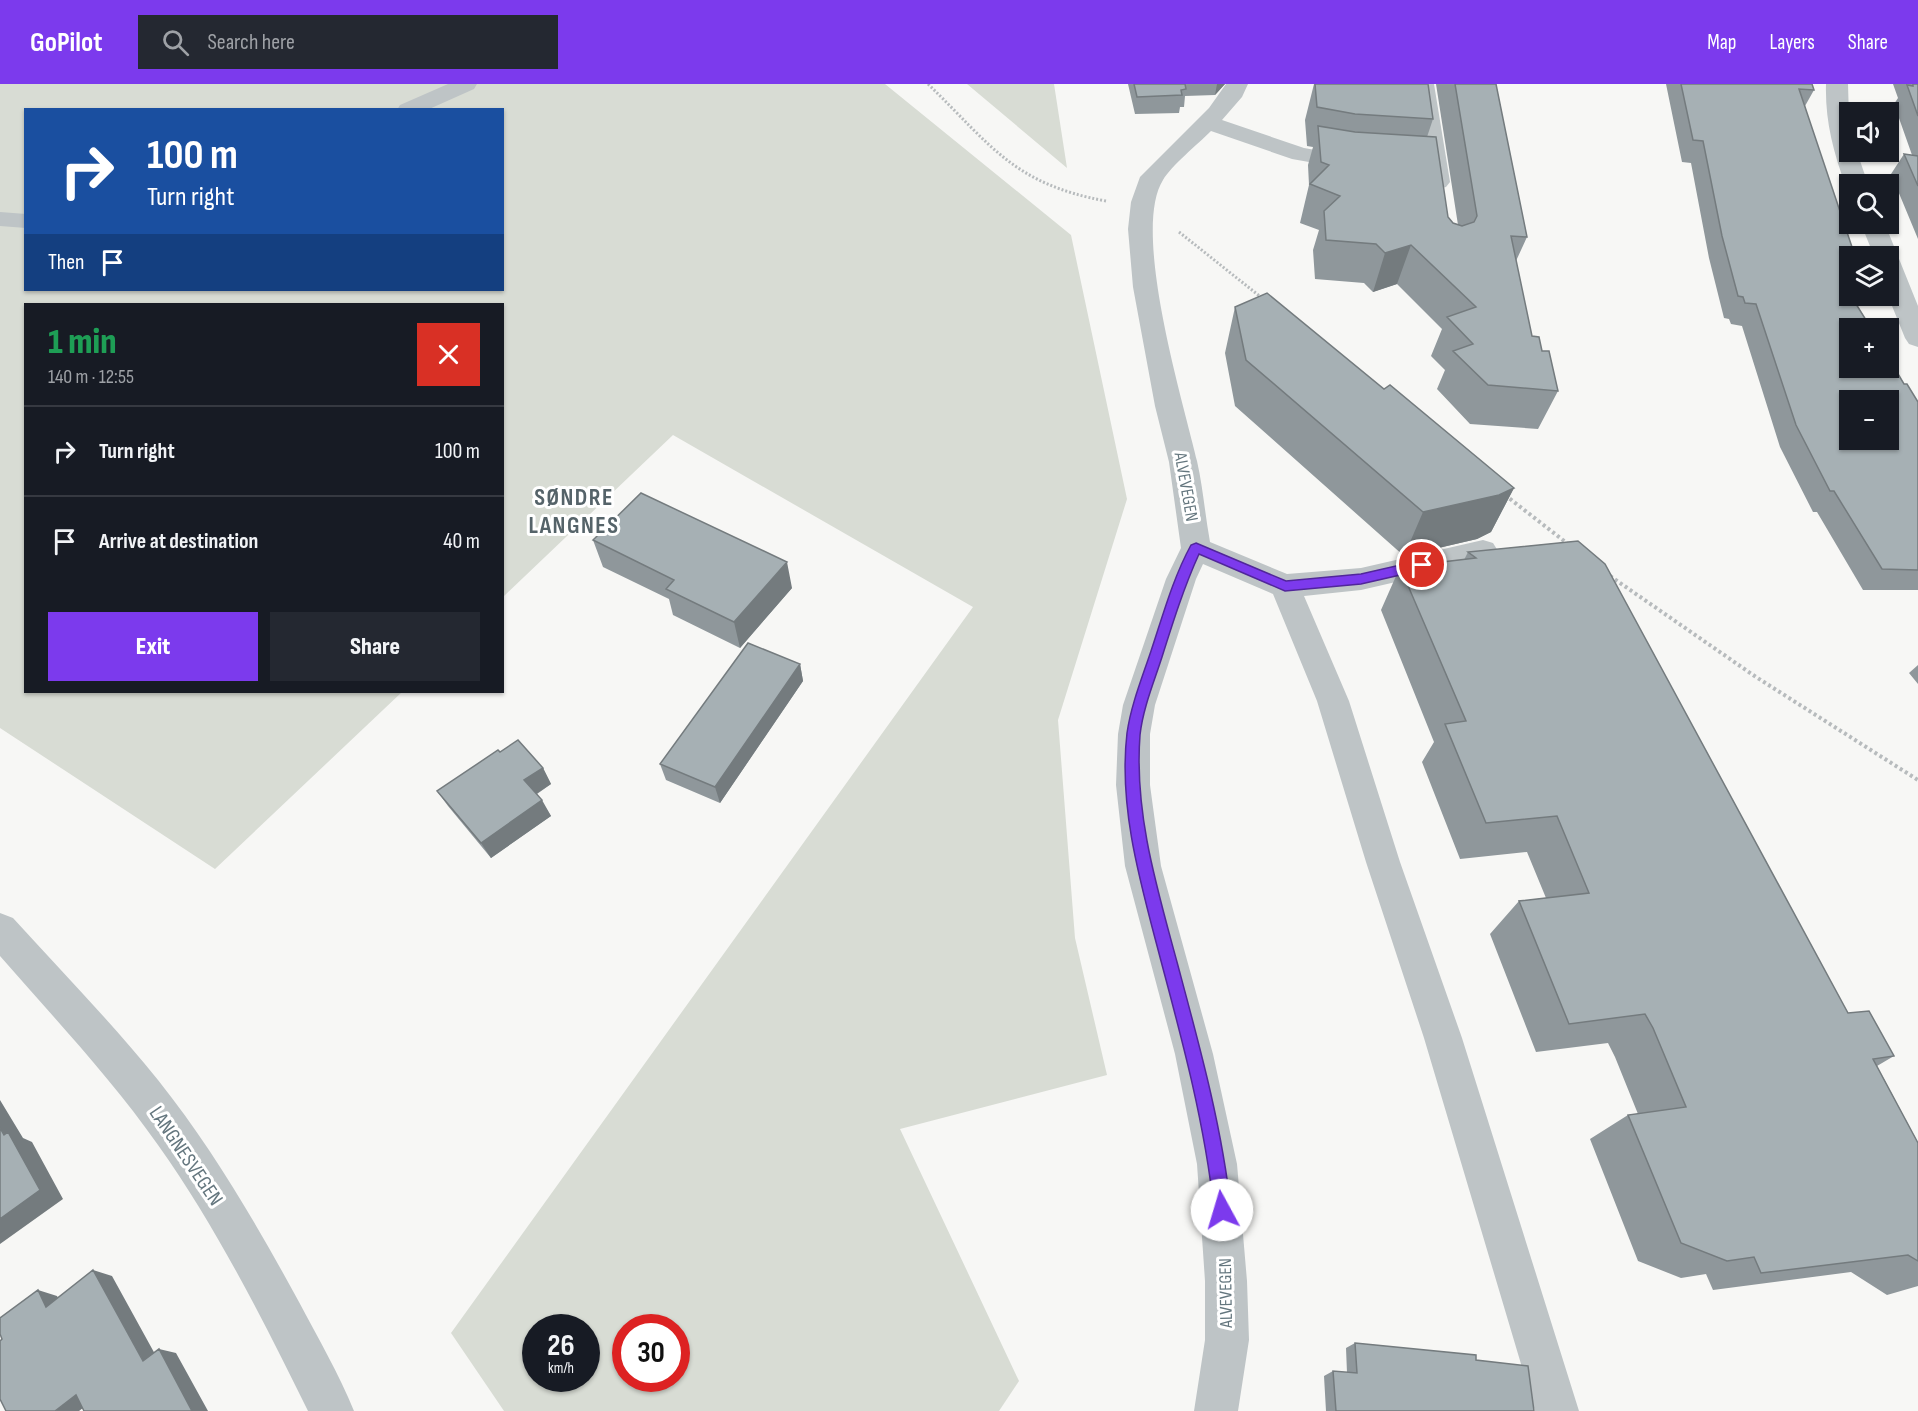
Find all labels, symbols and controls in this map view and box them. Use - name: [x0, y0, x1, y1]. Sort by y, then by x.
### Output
- search box: [138, 15, 558, 69]
- text: GoPilot: [30, 26, 102, 59]
- icon: search: [159, 26, 192, 59]
- text: Search here: [207, 29, 295, 56]
- text: Map: [1707, 30, 1736, 55]
- text: Layers: [1769, 30, 1815, 55]
- text: Share: [1848, 30, 1888, 55]
- map controls: [1839, 102, 1899, 450]
- button: sound: [1839, 102, 1899, 162]
- text: 100 m: [147, 130, 238, 181]
- icon: right: [48, 132, 126, 210]
- button: search: [1839, 174, 1899, 234]
- text: Turn right: [147, 181, 234, 213]
- icon: arrive: [96, 246, 129, 279]
- button: layers: [1839, 246, 1899, 306]
- text: Then: [48, 249, 84, 276]
- button: +: [1839, 318, 1899, 378]
- text: 1 min: [48, 321, 116, 364]
- button: close: [417, 323, 480, 386]
- text: 140 m · 12:55: [48, 365, 134, 389]
- button: −: [1839, 390, 1899, 450]
- icon: right: [48, 435, 81, 468]
- text: Turn right: [99, 438, 175, 465]
- text: 100 m: [435, 438, 480, 465]
- street label: ALVEVEGEN: [1169, 450, 1202, 523]
- district label: SØNDRE LANGNES: [528, 483, 620, 540]
- icon: arrive: [48, 525, 81, 558]
- text: Arrive at destination: [99, 528, 258, 555]
- text: 40 m: [443, 528, 480, 555]
- pin: [1396, 539, 1447, 590]
- icon: arrive: [1405, 548, 1438, 581]
- button: Exit: [48, 612, 258, 681]
- button: Share: [270, 612, 480, 681]
- street label: LANGNESVEGEN: [144, 1102, 228, 1210]
- position arrow: [1190, 1178, 1254, 1242]
- street label: ALVEVEGEN: [1215, 1258, 1237, 1329]
- speed limit sign: 30: [612, 1314, 690, 1392]
- text: 26: [547, 1328, 575, 1364]
- text: km/h: [548, 1359, 574, 1378]

